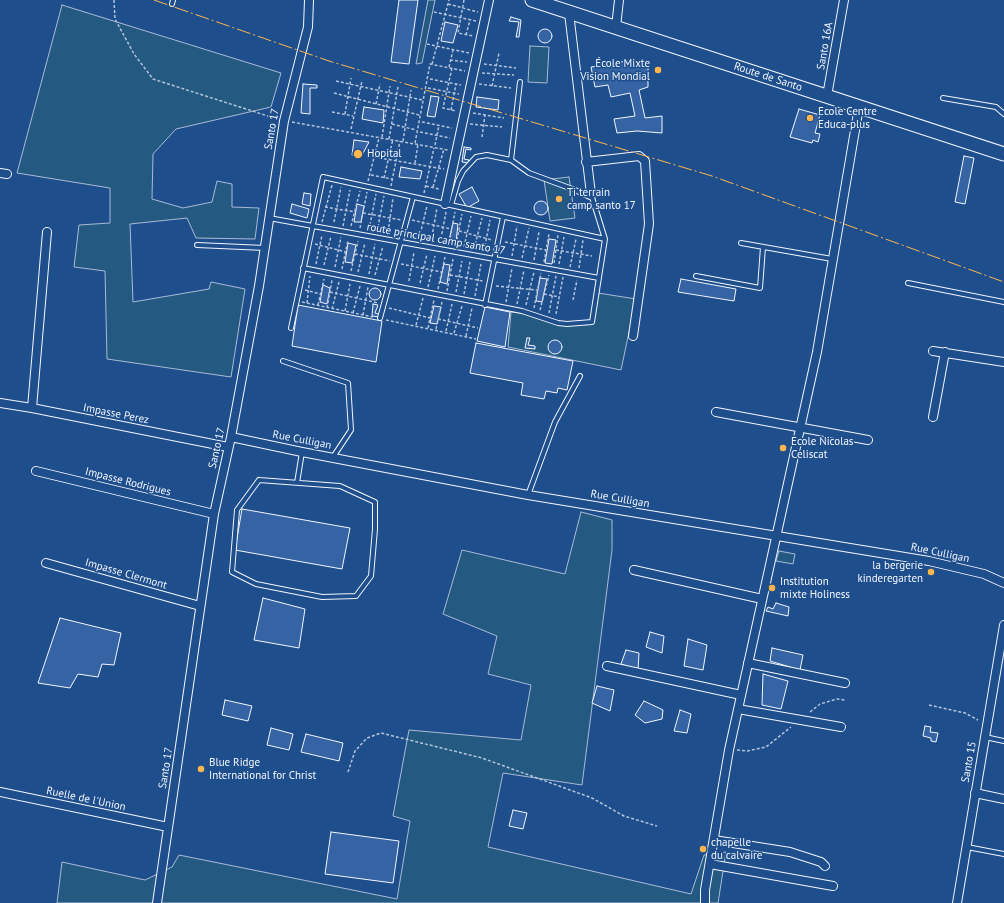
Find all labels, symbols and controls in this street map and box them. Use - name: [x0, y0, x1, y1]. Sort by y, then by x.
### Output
- street label: Santo 16A: [814, 21, 836, 71]
- place label: École Mixte Vision Mondial: [580, 57, 650, 83]
- street label: Route de Santo: [732, 60, 804, 94]
- marker: École Mixte Vision Mondial: [653, 65, 663, 75]
- place label: Ecole Centre Educa-plus: [818, 105, 877, 131]
- street label: Santo 17: [262, 107, 282, 151]
- marker: Ecole Centre Educa-plus: [805, 113, 815, 123]
- place label: Hopital: [367, 147, 402, 161]
- marker: Hopital: [352, 148, 364, 160]
- place label: Ti terrain camp santo 17: [567, 186, 636, 212]
- marker: Ti terrain camp santo 17: [554, 194, 564, 204]
- street label: route principal camp santo 17: [366, 220, 506, 258]
- street label: Impasse Perez: [82, 401, 150, 427]
- street label: Santo 17: [206, 426, 228, 470]
- street label: Rue Culligan: [271, 428, 333, 452]
- place label: Ecole Nicolas Celiscat: [791, 435, 853, 461]
- marker: Ecole Nicolas Celiscat: [778, 443, 788, 453]
- street label: Impasse Rodrigues: [84, 465, 172, 499]
- street label: Rue Culligan: [589, 487, 651, 511]
- street label: Rue Culligan: [909, 540, 971, 566]
- street label: Impasse Clermont: [83, 556, 169, 592]
- place label: la bergerie kinderegarten: [857, 559, 923, 585]
- marker: la bergerie kinderegarten: [926, 567, 936, 577]
- place label: Institution mixte Holiness: [780, 575, 850, 601]
- marker: Institution mixte Holiness: [767, 583, 777, 593]
- street label: Santo 15: [959, 740, 979, 784]
- street label: Santo 17: [156, 746, 176, 790]
- place label: Blue Ridge International for Christ: [209, 756, 316, 782]
- marker: Blue Ridge International for Christ: [196, 764, 206, 774]
- street label: Ruelle de l'Union: [45, 784, 127, 814]
- place label: chapelle du calvaire: [711, 836, 762, 862]
- marker: chapelle du calvaire: [698, 844, 708, 854]

